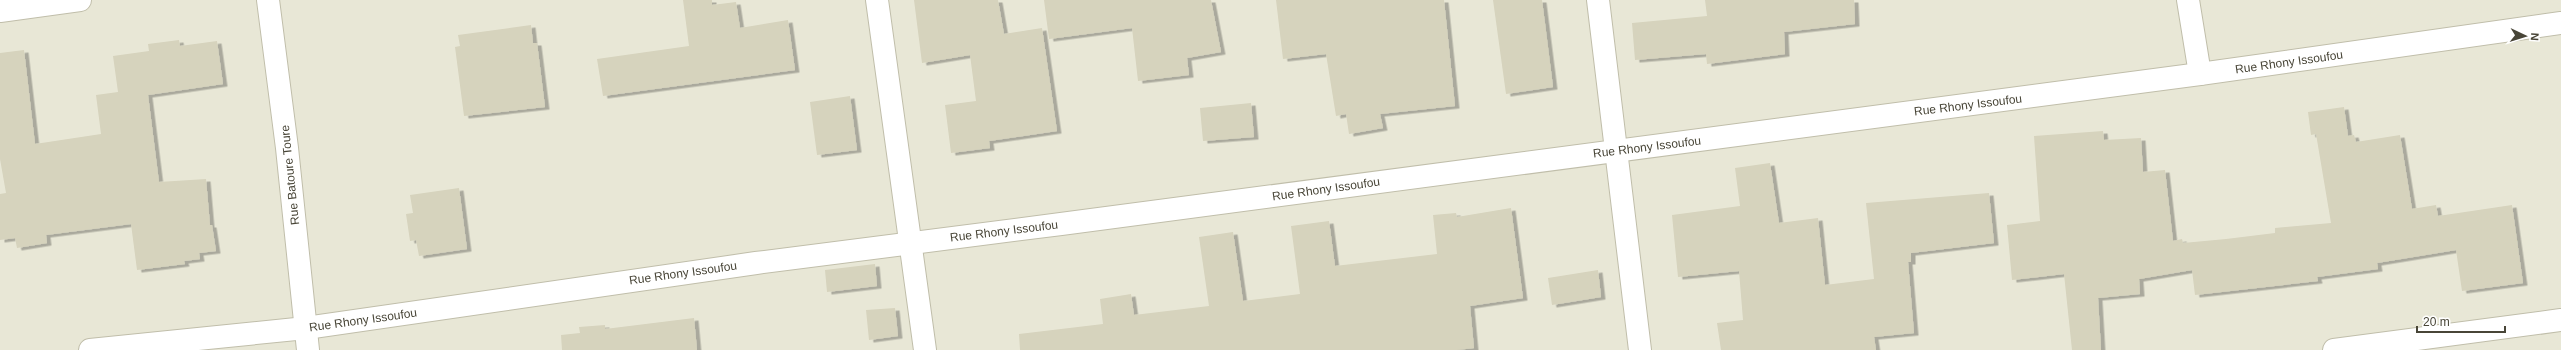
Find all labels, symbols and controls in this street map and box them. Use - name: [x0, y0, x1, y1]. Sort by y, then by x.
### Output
- north arrow: [2505, 16, 2545, 56]
- text: N: [2529, 32, 2541, 41]
- street label: Rue Rhony Issoufou: [2234, 48, 2344, 76]
- street label: Rue Rhony Issoufou: [1913, 91, 2023, 119]
- street label: Rue Batoure Toure: [278, 124, 302, 226]
- street label: Rue Rhony Issoufou: [1592, 133, 1702, 161]
- street label: Rue Rhony Issoufou: [1271, 175, 1381, 203]
- street label: Rue Rhony Issoufou: [949, 217, 1059, 245]
- street label: Rue Rhony Issoufou: [628, 259, 738, 287]
- street label: Rue Rhony Issoufou: [308, 306, 418, 334]
- scale bar: [2417, 308, 2505, 334]
- text: 20 m: [2423, 315, 2450, 329]

